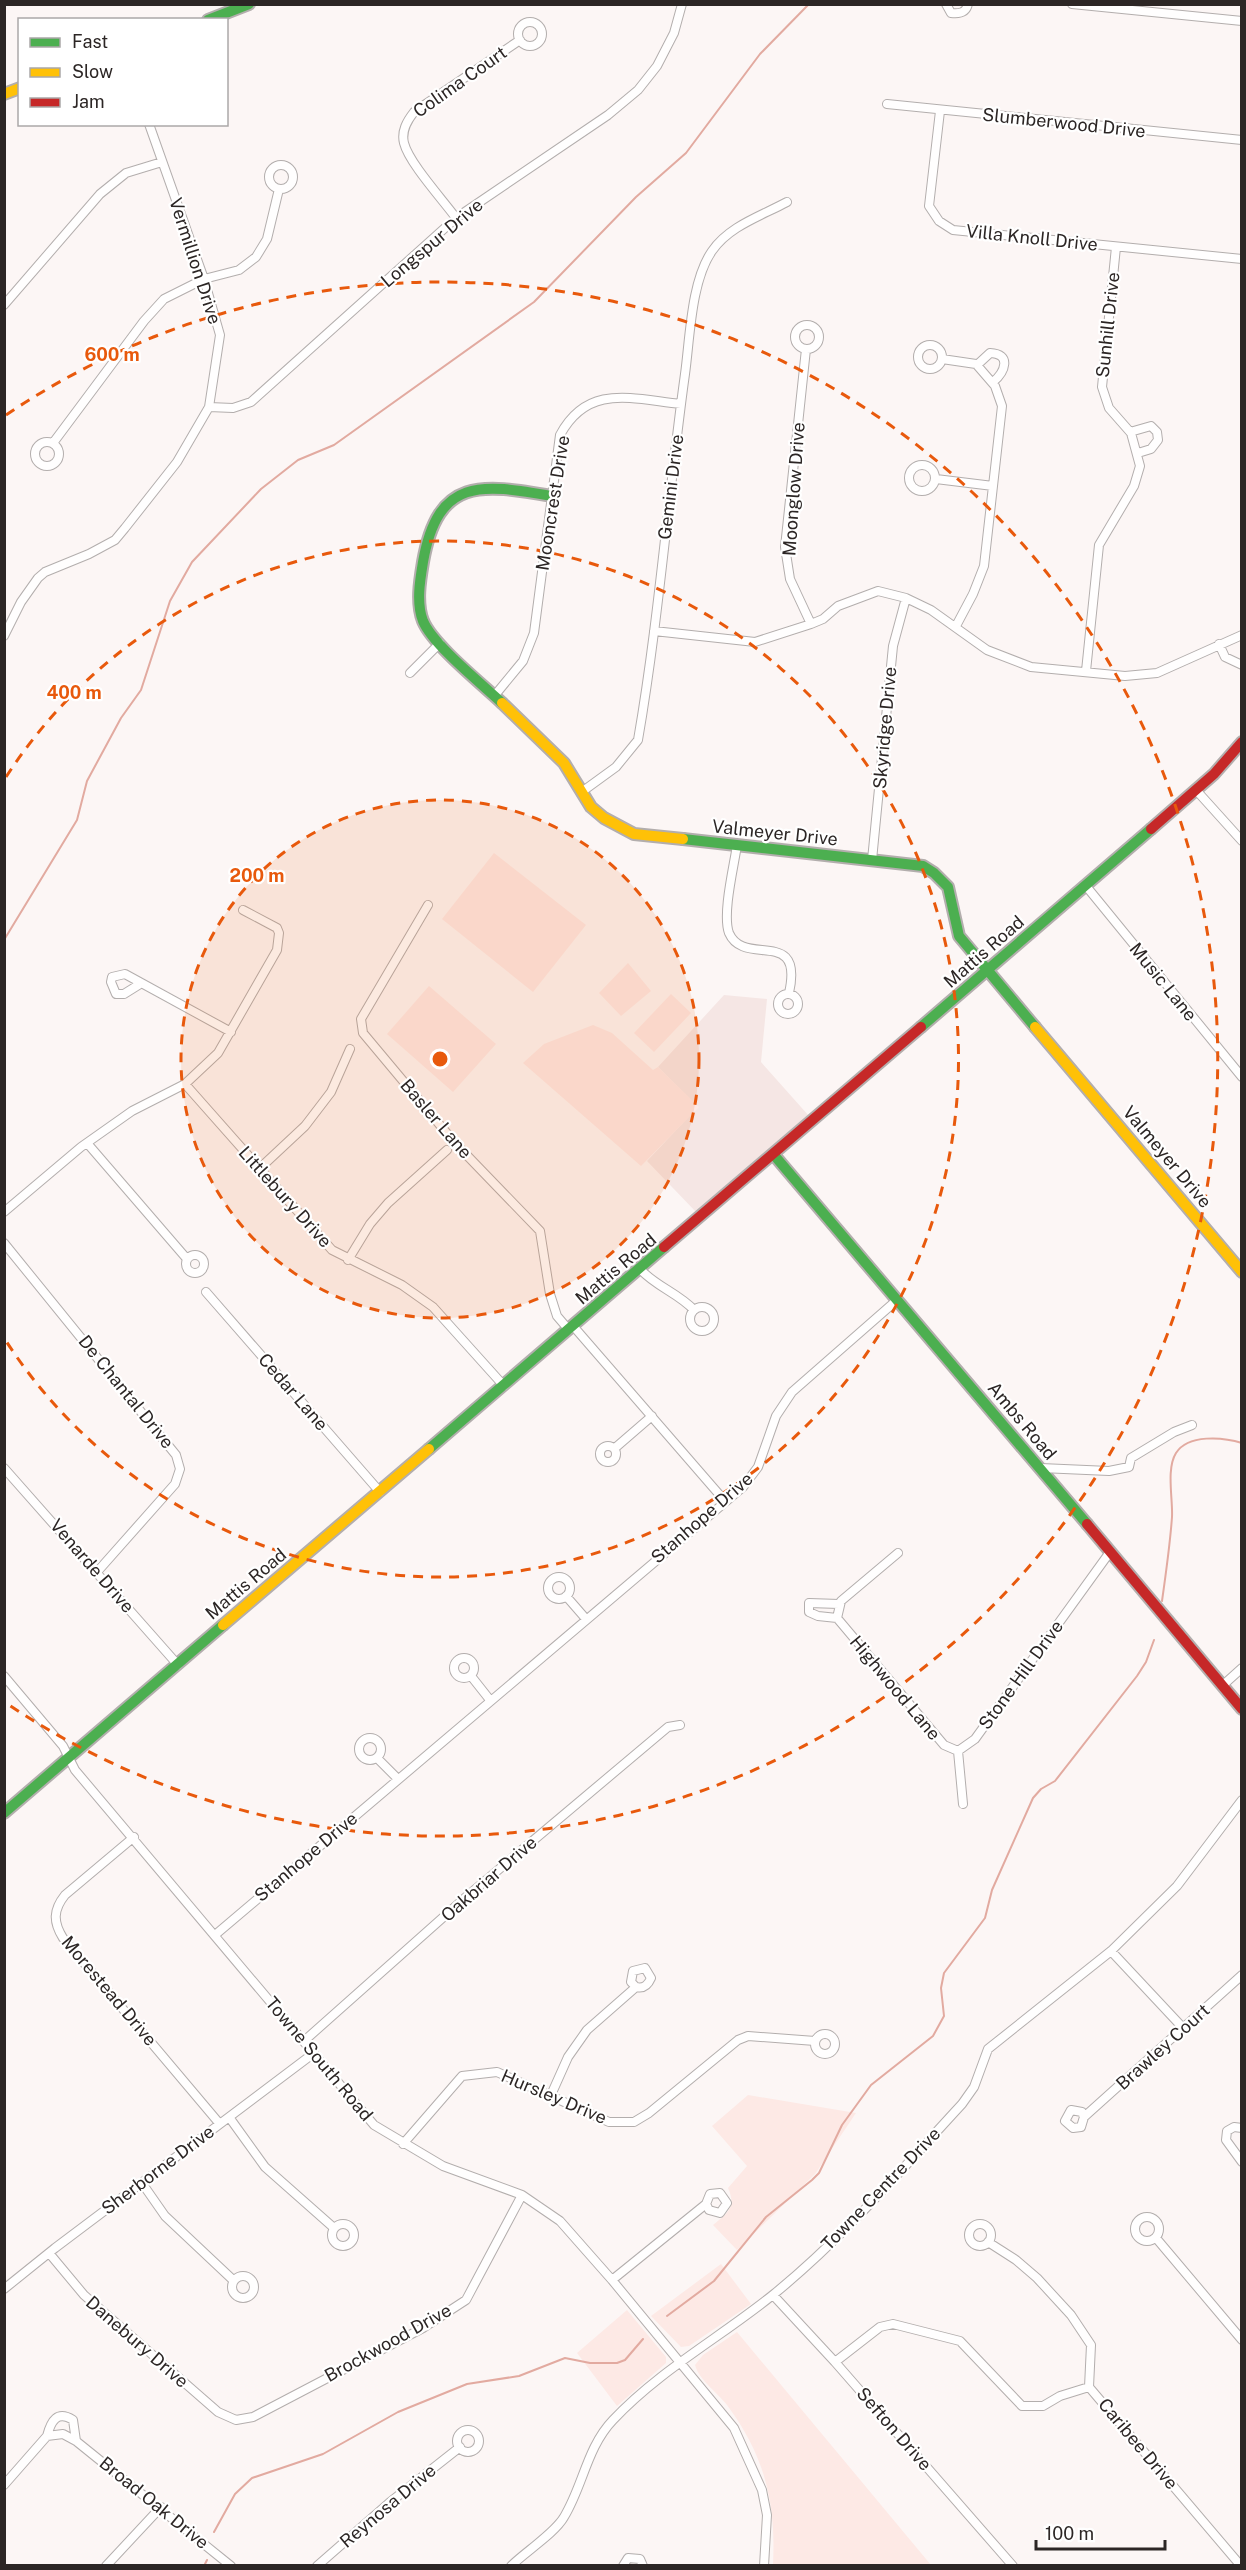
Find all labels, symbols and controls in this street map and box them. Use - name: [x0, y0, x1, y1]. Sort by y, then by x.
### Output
- legend: [18, 18, 228, 126]
- text: Fast: [72, 31, 108, 52]
- street label: Colima Court: [409, 42, 510, 122]
- text: Slow: [72, 61, 113, 82]
- text: Jam: [72, 91, 105, 112]
- street label: Slumberwood Drive: [981, 103, 1147, 142]
- street label: Longspur Drive: [377, 194, 487, 291]
- street label: Vermillion Drive: [165, 195, 226, 327]
- street label: Villa Knoll Drive: [965, 220, 1099, 255]
- street label: Sunhill Drive: [1092, 271, 1123, 379]
- text: 600 m: [84, 344, 140, 365]
- street label: Moonglow Drive: [778, 421, 809, 557]
- street label: Gemini Drive: [654, 433, 687, 541]
- street label: Mooncrest Drive: [531, 434, 574, 572]
- street label: Skyridge Drive: [869, 666, 900, 790]
- text: 400 m: [46, 682, 102, 703]
- street label: Valmeyer Drive: [711, 815, 839, 850]
- text: 200 m: [230, 865, 284, 886]
- street label: Mattis Road: [939, 911, 1028, 992]
- street label: Music Lane: [1125, 938, 1201, 1025]
- centre of rings: [430, 1049, 450, 1069]
- street label: Basler Lane: [396, 1075, 477, 1163]
- street label: Valmeyer Drive: [1119, 1102, 1216, 1212]
- street label: Littlebury Drive: [234, 1142, 336, 1252]
- street label: Mattis Road: [571, 1229, 660, 1308]
- street label: De Chantal Drive: [74, 1331, 178, 1452]
- street label: Cedar Lane: [254, 1349, 333, 1435]
- street label: Ambs Road: [984, 1378, 1061, 1464]
- street label: Stanhope Drive: [647, 1468, 757, 1567]
- street label: Venarde Drive: [46, 1515, 139, 1617]
- street label: Mattis Road: [201, 1544, 290, 1623]
- street label: Stone Hill Drive: [974, 1616, 1067, 1733]
- street label: Highwood Lane: [846, 1631, 945, 1744]
- street label: Stanhope Drive: [250, 1808, 361, 1906]
- street label: Oakbriar Drive: [437, 1831, 541, 1926]
- street label: Morestead Drive: [57, 1931, 161, 2050]
- street label: Towne South Road: [261, 1992, 377, 2125]
- street label: Brawley Court: [1112, 1999, 1214, 2094]
- street label: Hursley Drive: [498, 2065, 610, 2128]
- street label: Sherborne Drive: [97, 2120, 218, 2219]
- street label: Towne Centre Drive: [817, 2123, 945, 2254]
- street label: Danebury Drive: [82, 2292, 193, 2392]
- street label: Brockwood Drive: [321, 2299, 455, 2386]
- street label: Sefton Drive: [853, 2383, 936, 2475]
- street label: Caribee Drive: [1094, 2394, 1183, 2493]
- street label: Broad Oak Drive: [95, 2452, 213, 2553]
- street label: Reynosa Drive: [335, 2459, 440, 2552]
- scale bar: [1036, 2513, 1165, 2551]
- text: 100 m: [1045, 2523, 1094, 2544]

